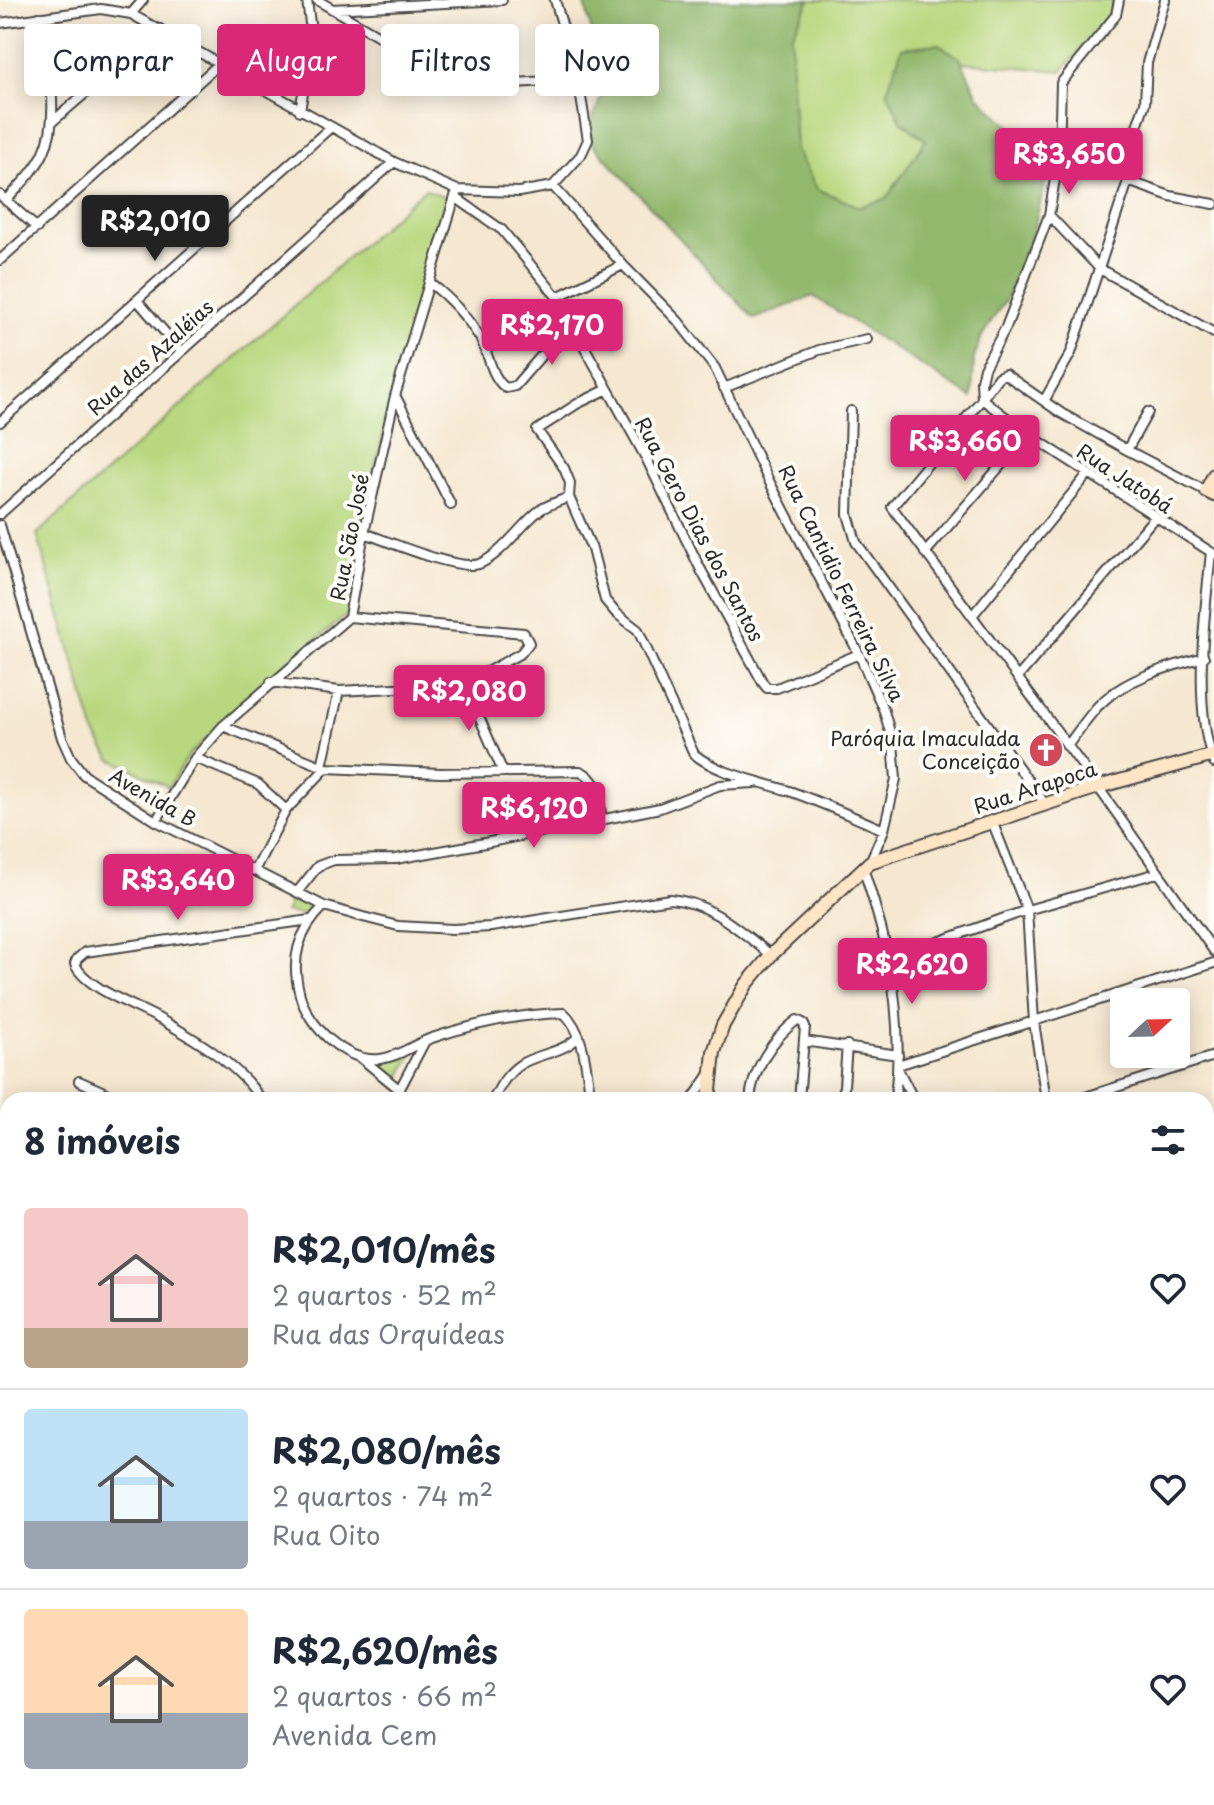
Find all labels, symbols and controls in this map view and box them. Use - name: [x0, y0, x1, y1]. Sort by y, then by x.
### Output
- chip: Comprar: [24, 24, 201, 96]
- chip: Alugar: [217, 24, 365, 96]
- chip: Filtros: [381, 24, 519, 96]
- chip: Novo: [535, 24, 659, 96]
- pin: R$3,650: [995, 128, 1143, 196]
- text: R$3,650: [1013, 134, 1125, 173]
- pin: R$2,010: [81, 195, 229, 263]
- text: R$2,010: [100, 201, 210, 240]
- street label: Rua das Azaléias: [80, 292, 220, 422]
- pin: R$2,170: [478, 299, 626, 367]
- text: R$2,170: [500, 305, 604, 344]
- street label: Rua Gero Dias dos Santos: [628, 411, 772, 647]
- pin: R$3,660: [891, 415, 1039, 483]
- text: R$3,660: [908, 421, 1022, 460]
- street label: Rua Jatobá: [1071, 436, 1179, 520]
- street label: Rua Cantidio Ferreira Silva: [771, 459, 913, 707]
- street label: Rua São José: [322, 471, 376, 603]
- pin: R$2,080: [395, 665, 543, 733]
- text: R$2,080: [412, 671, 526, 710]
- place label: Paróquia Imaculada Conceição: [830, 723, 1020, 776]
- church icon: Paróquia Imaculada Conceição: [1027, 731, 1065, 769]
- street label: Rua Arapoca: [970, 753, 1101, 821]
- street label: Avenida B: [104, 760, 202, 834]
- pin: R$6,120: [460, 782, 608, 850]
- text: R$6,120: [480, 788, 588, 827]
- pin: R$3,640: [104, 854, 252, 922]
- text: R$3,640: [121, 860, 235, 899]
- pin: R$2,620: [838, 938, 986, 1006]
- text: R$2,620: [856, 944, 968, 983]
- north arrow: [1110, 988, 1190, 1068]
- map controls: [1110, 988, 1190, 1068]
- text: 8 imóveis: [24, 1114, 180, 1166]
- icon: filters: [1146, 1118, 1190, 1162]
- text: R$2,010/mês: [272, 1223, 496, 1275]
- icon: home: [88, 1240, 184, 1336]
- icon: heart: [1146, 1266, 1190, 1310]
- text: 2 quartos · 52 m²: [272, 1275, 497, 1314]
- text: Rua das Orquídeas: [272, 1314, 505, 1353]
- text: R$2,080/mês: [272, 1424, 501, 1476]
- icon: home: [88, 1441, 184, 1537]
- icon: heart: [1146, 1467, 1190, 1511]
- text: 2 quartos · 74 m²: [272, 1476, 493, 1515]
- text: Rua Oito: [272, 1515, 381, 1554]
- text: R$2,620/mês: [272, 1624, 498, 1676]
- icon: home: [88, 1641, 184, 1737]
- icon: heart: [1146, 1667, 1190, 1711]
- text: 2 quartos · 66 m²: [272, 1676, 497, 1715]
- text: Avenida Cem: [272, 1715, 437, 1754]

